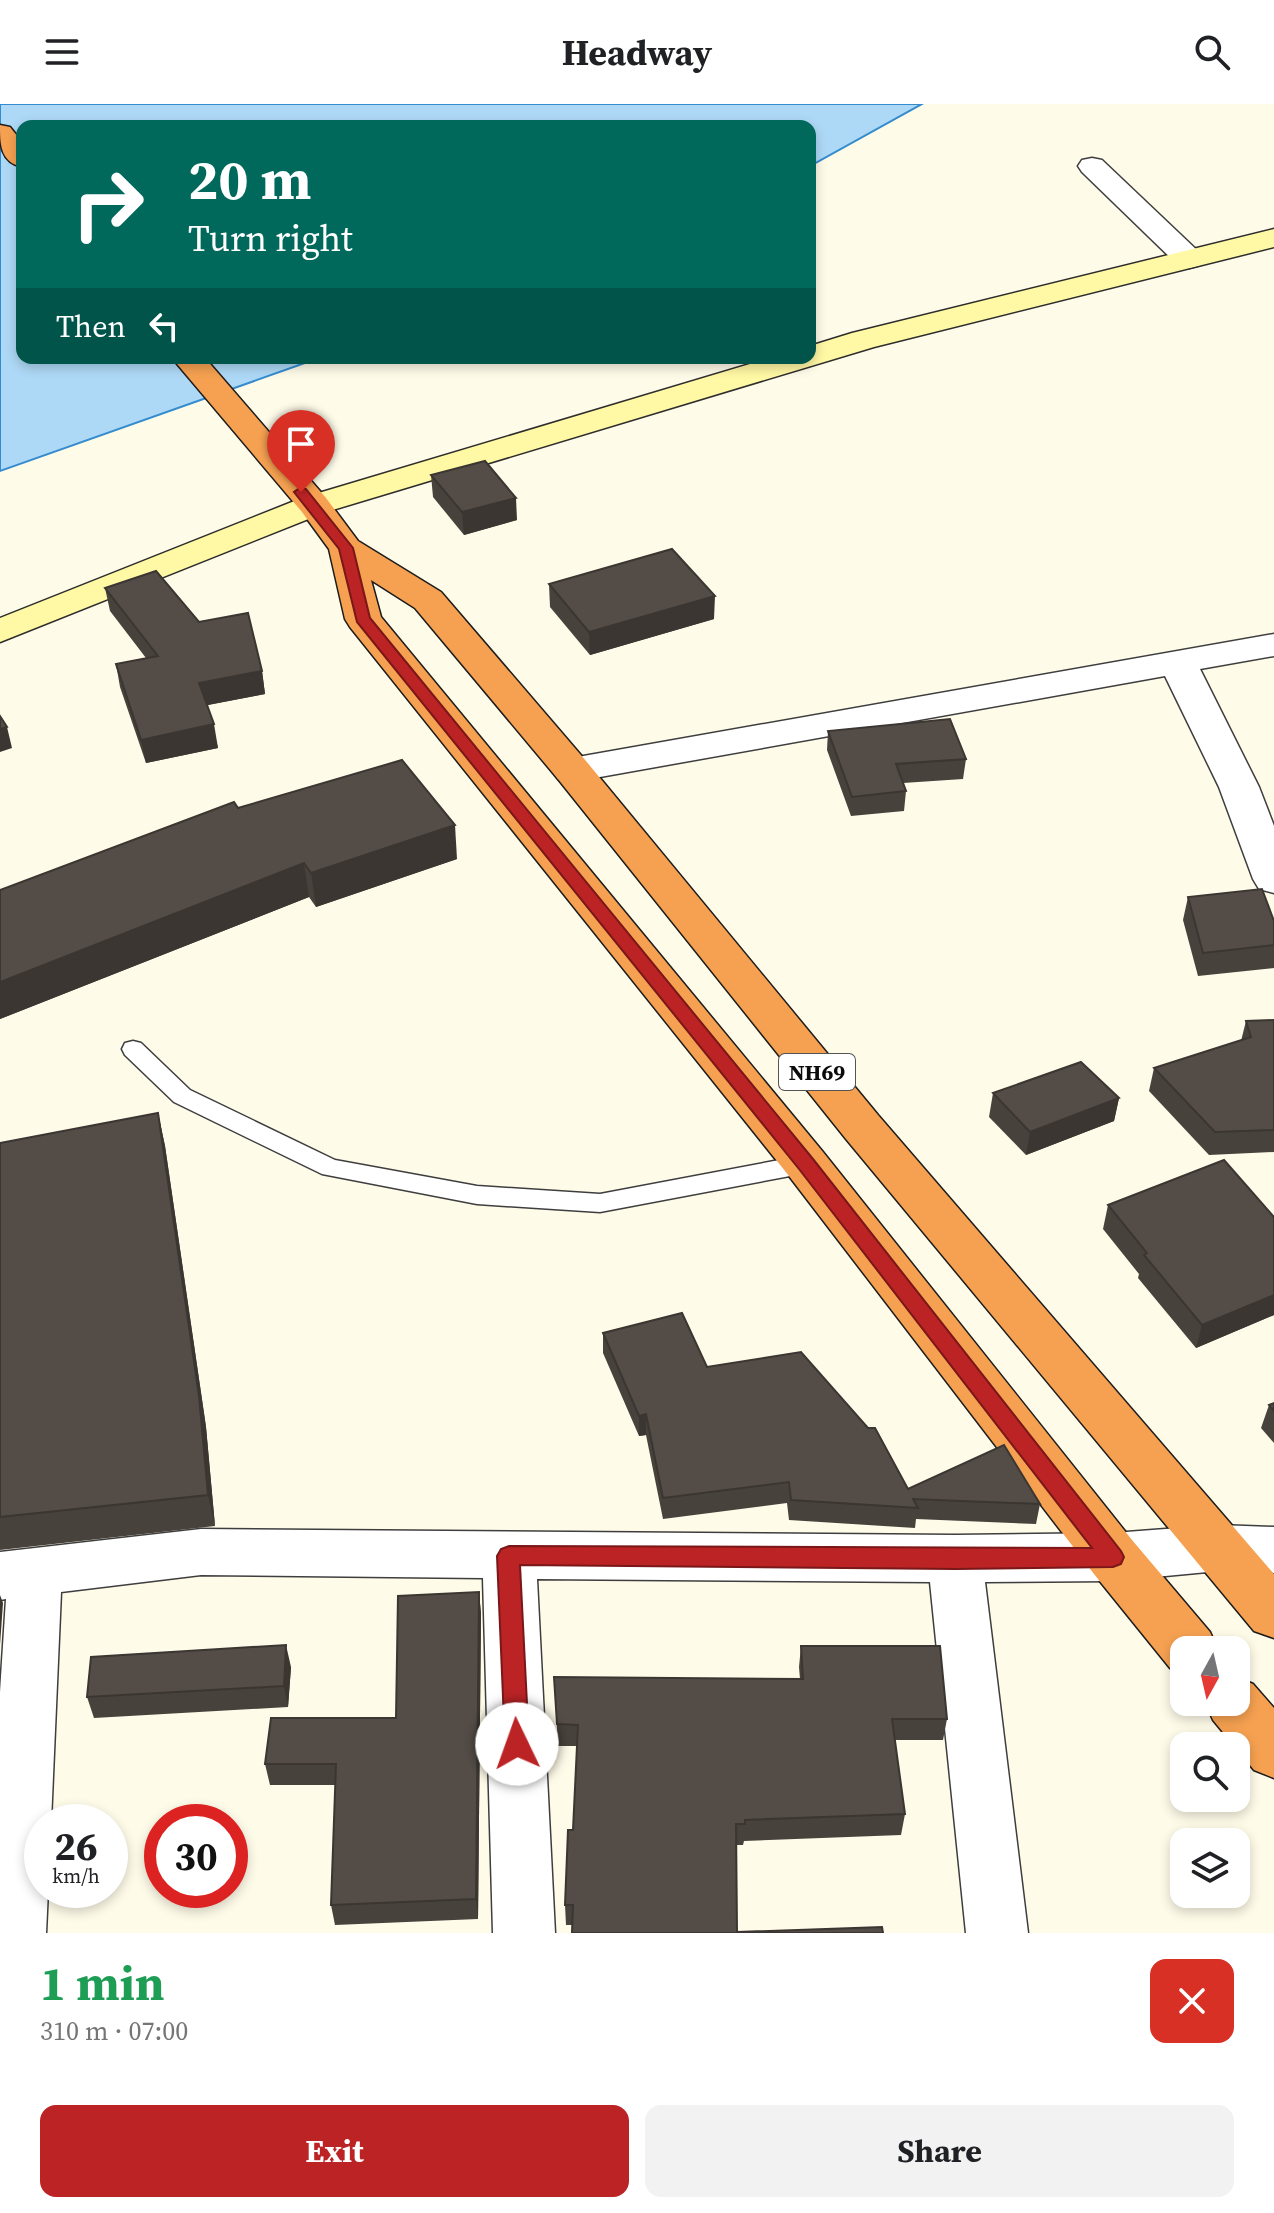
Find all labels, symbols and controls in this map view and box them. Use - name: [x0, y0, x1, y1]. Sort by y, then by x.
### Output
- text: Headway: [562, 28, 712, 77]
- icon: menu: [40, 30, 84, 74]
- icon: search: [1190, 30, 1234, 74]
- text: 20 m: [188, 141, 311, 218]
- icon: right: [56, 152, 160, 256]
- text: Turn right: [188, 214, 353, 263]
- icon: left: [142, 304, 186, 348]
- text: Then: [56, 306, 126, 347]
- pin: [267, 410, 335, 492]
- icon: arrive: [279, 422, 323, 466]
- road number: NH69: [779, 1054, 855, 1090]
- north arrow: [1170, 1636, 1250, 1716]
- map controls: [1170, 1636, 1250, 1908]
- position arrow: [475, 1702, 559, 1786]
- button: search: [1170, 1732, 1250, 1812]
- speed limit sign: 30: [144, 1804, 248, 1908]
- text: 26: [54, 1819, 98, 1873]
- button: layers: [1170, 1828, 1250, 1908]
- text: km/h: [52, 1862, 100, 1890]
- text: 1 min: [40, 1950, 165, 2016]
- button: close: [1150, 1959, 1234, 2043]
- text: 310 m · 07:00: [40, 2013, 188, 2049]
- button: Exit: [40, 2105, 629, 2197]
- button: Share: [645, 2105, 1234, 2197]

